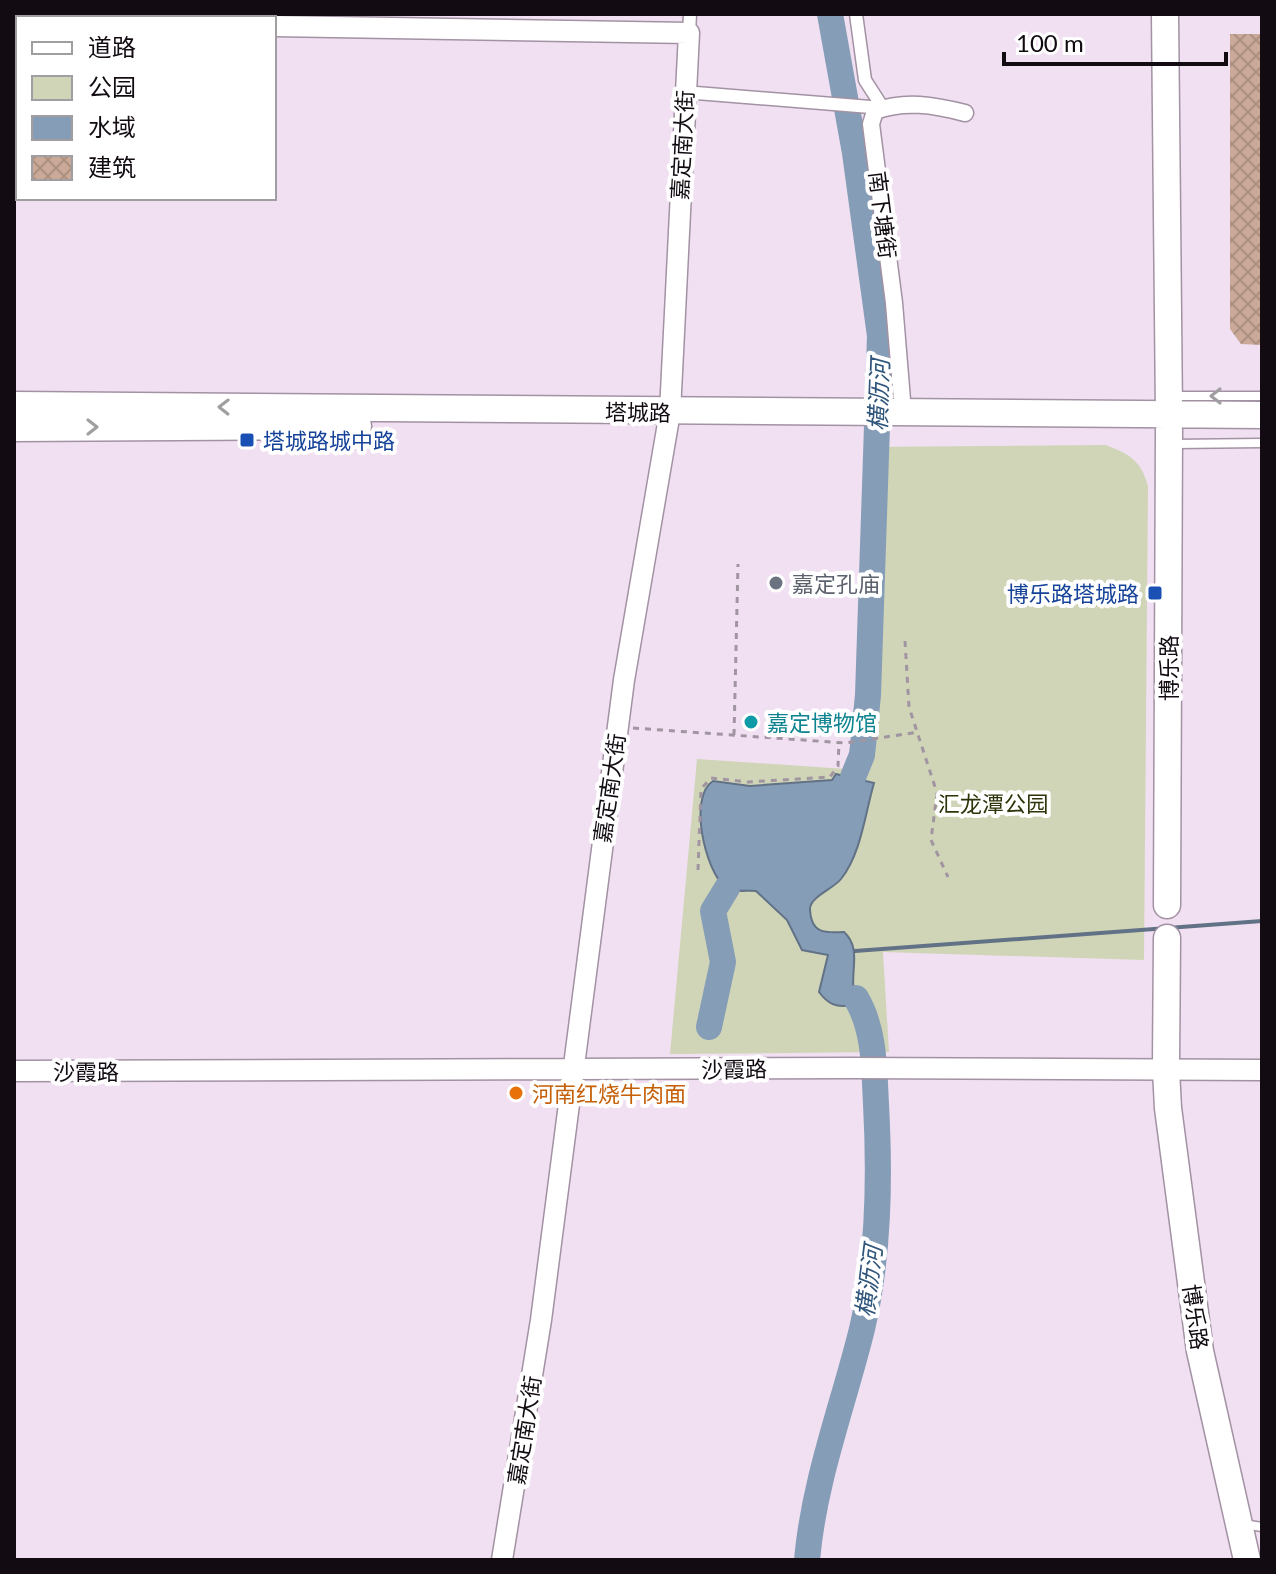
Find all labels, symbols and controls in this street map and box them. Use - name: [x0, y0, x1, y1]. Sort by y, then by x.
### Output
- legend: [16, 16, 276, 200]
- scale bar: [1004, 16, 1226, 66]
- text: 100 m: [1016, 28, 1084, 57]
- text: 道路: [88, 32, 136, 61]
- text: 公园: [88, 72, 136, 101]
- street label: 嘉定南大街: [666, 89, 698, 201]
- text: 水域: [88, 112, 136, 141]
- text: 建筑: [88, 152, 136, 181]
- street label: 南下塘街: [864, 170, 902, 260]
- water label: 横沥河: [862, 355, 894, 431]
- one-way arrow: [1209, 387, 1222, 405]
- one-way arrow: [217, 398, 230, 416]
- street label: 塔城路: [605, 398, 671, 426]
- one-way arrow: [86, 418, 99, 436]
- place label: 塔城路城中路: [263, 427, 395, 454]
- marker: 塔城路城中路: [238, 431, 256, 449]
- place label: 嘉定孔庙: [792, 570, 880, 597]
- marker: 嘉定孔庙: [767, 574, 785, 592]
- place label: 博乐路塔城路: [1007, 580, 1139, 607]
- marker: 博乐路塔城路: [1146, 584, 1164, 602]
- street label: 博乐路: [1155, 635, 1182, 701]
- place label: 嘉定博物馆: [767, 709, 877, 736]
- marker: 嘉定博物馆: [742, 713, 760, 731]
- street label: 嘉定南大街: [588, 732, 630, 844]
- park label: 汇龙潭公园: [938, 790, 1048, 817]
- street label: 沙霞路: [701, 1055, 767, 1083]
- street label: 沙霞路: [53, 1058, 119, 1085]
- place label: 河南红烧牛肉面: [532, 1080, 686, 1107]
- marker: 河南红烧牛肉面: [507, 1084, 525, 1102]
- water label: 横沥河: [849, 1240, 887, 1318]
- street label: 博乐路: [1178, 1282, 1214, 1352]
- street label: 嘉定南大街: [502, 1374, 546, 1486]

